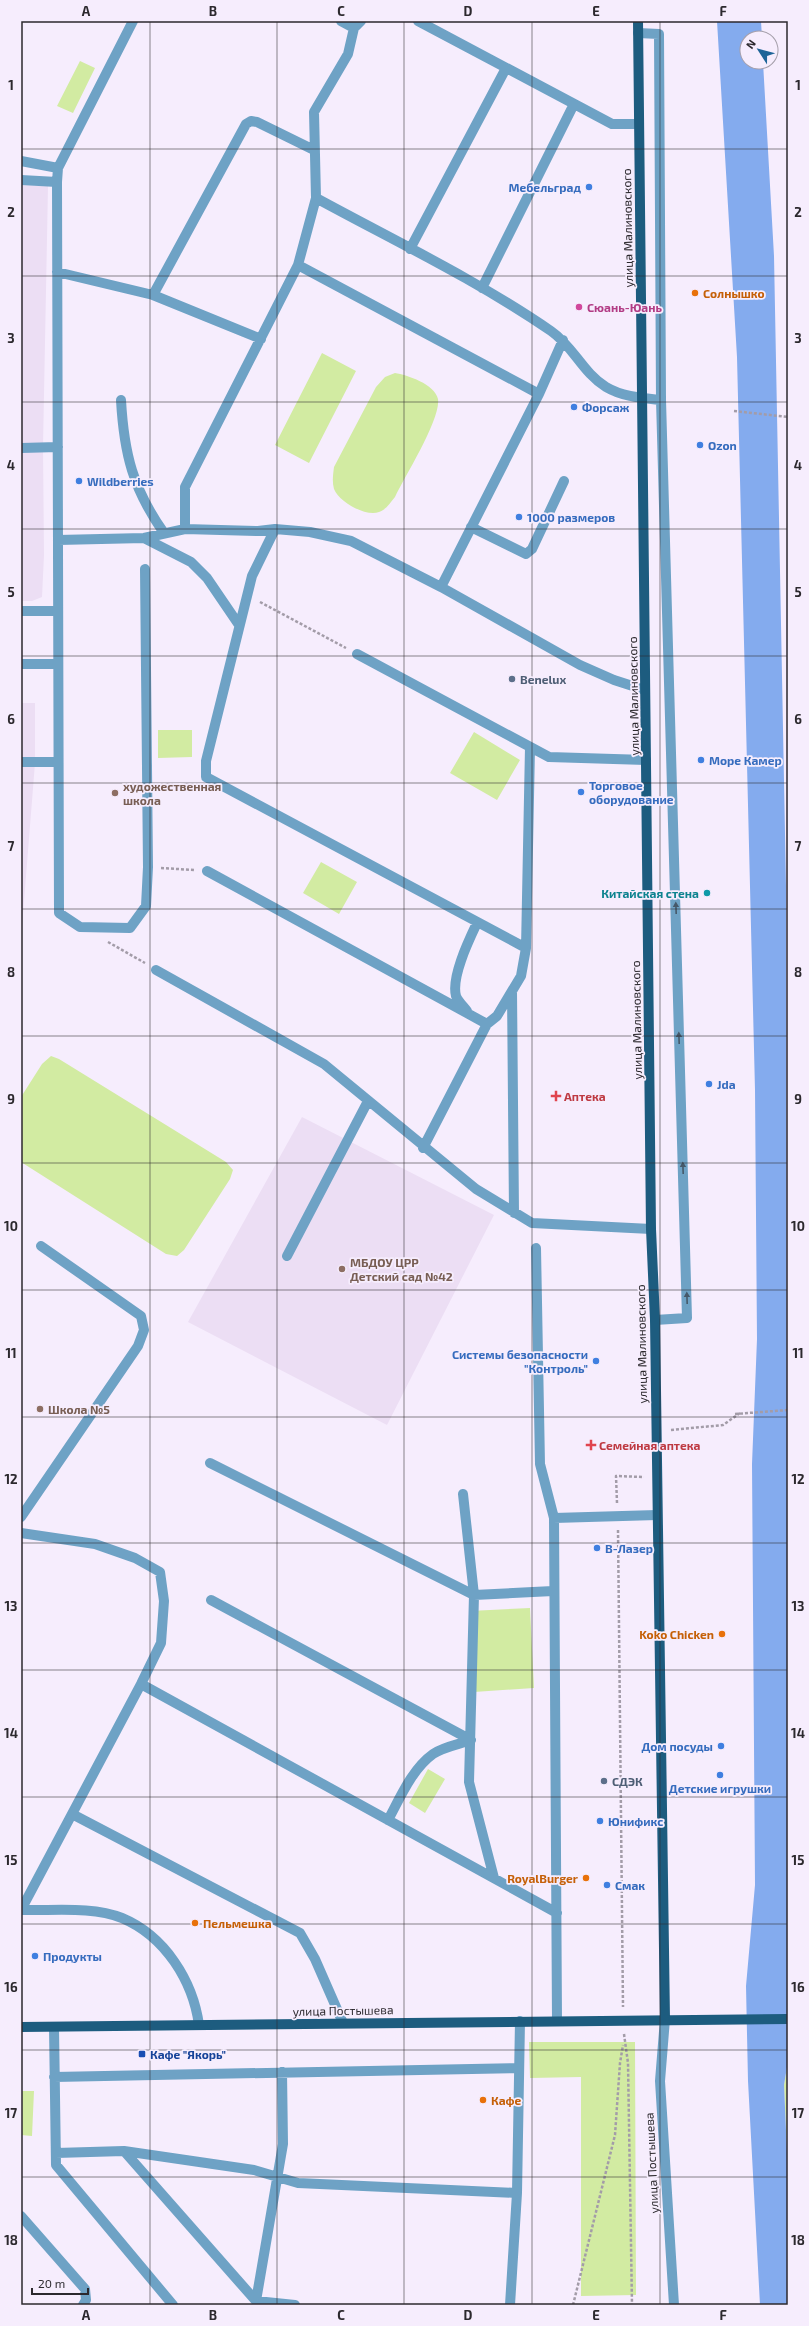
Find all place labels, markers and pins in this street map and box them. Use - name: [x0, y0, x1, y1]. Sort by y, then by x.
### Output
- place label: Мебельград: [508, 180, 581, 194]
- marker: Мебельград: [584, 182, 594, 192]
- place label: Солнышко: [703, 286, 765, 300]
- marker: Солнышко: [690, 288, 700, 298]
- place label: Сюань-Юань: [587, 300, 662, 314]
- marker: Сюань-Юань: [574, 302, 584, 312]
- place label: Форсаж: [582, 400, 630, 414]
- marker: Форсаж: [569, 402, 579, 412]
- place label: Ozon: [708, 438, 737, 452]
- marker: Ozon: [695, 440, 705, 450]
- place label: Wildberries: [87, 474, 154, 488]
- marker: Wildberries: [74, 476, 84, 486]
- place label: 1000 размеров: [527, 510, 615, 524]
- marker: 1000 размеров: [514, 512, 524, 522]
- place label: Benelux: [520, 672, 566, 686]
- marker: Benelux: [507, 674, 517, 684]
- place label: Море Камер: [709, 753, 782, 767]
- marker: Море Камер: [696, 755, 706, 765]
- place label: Торговое оборудование: [589, 778, 674, 806]
- place label: художественная школа: [123, 779, 222, 807]
- marker: Торговое оборудование: [576, 787, 586, 797]
- marker: художественная школа: [110, 788, 120, 798]
- place label: Китайская стена: [601, 886, 699, 900]
- marker: Китайская стена: [702, 888, 712, 898]
- place label: Jda: [717, 1077, 736, 1091]
- marker: Jda: [704, 1079, 714, 1089]
- place label: Аптека: [564, 1089, 606, 1103]
- marker: Аптека: [551, 1091, 561, 1101]
- place label: МБДОУ ЦРР Детский сад №42: [350, 1255, 453, 1283]
- marker: МБДОУ ЦРР Детский сад №42: [337, 1264, 347, 1274]
- place label: Системы безопасности "Контроль": [452, 1347, 588, 1375]
- marker: Системы безопасности "Контроль": [591, 1356, 601, 1366]
- place label: Школа №5: [48, 1402, 110, 1416]
- marker: Школа №5: [35, 1404, 45, 1414]
- place label: Семейная аптека: [599, 1438, 701, 1452]
- marker: Семейная аптека: [586, 1440, 596, 1450]
- place label: В-Лазер: [605, 1541, 653, 1555]
- marker: В-Лазер: [592, 1543, 602, 1553]
- place label: Koko Chicken: [639, 1627, 714, 1641]
- marker: Koko Chicken: [717, 1629, 727, 1639]
- place label: Дом посуды: [641, 1739, 713, 1753]
- marker: Дом посуды: [716, 1741, 726, 1751]
- marker: Детские игрушки: [715, 1770, 725, 1780]
- place label: СДЭК: [612, 1774, 643, 1788]
- marker: СДЭК: [599, 1776, 609, 1786]
- place label: Детские игрушки: [669, 1781, 771, 1795]
- place label: Юнификс: [608, 1814, 663, 1828]
- marker: Юнификс: [595, 1816, 605, 1826]
- place label: RoyalBurger: [507, 1871, 578, 1886]
- marker: RoyalBurger: [581, 1873, 591, 1883]
- place label: Смак: [615, 1878, 645, 1892]
- marker: Смак: [602, 1880, 612, 1890]
- place label: Пельмешка: [203, 1916, 272, 1930]
- marker: Пельмешка: [190, 1918, 200, 1928]
- place label: Продукты: [43, 1949, 102, 1963]
- marker: Продукты: [30, 1951, 40, 1961]
- place label: Кафе "Якорь": [150, 2047, 226, 2061]
- marker: Кафе "Якорь": [137, 2049, 147, 2059]
- place label: Кафе: [491, 2093, 522, 2107]
- marker: Кафе: [478, 2095, 488, 2105]

